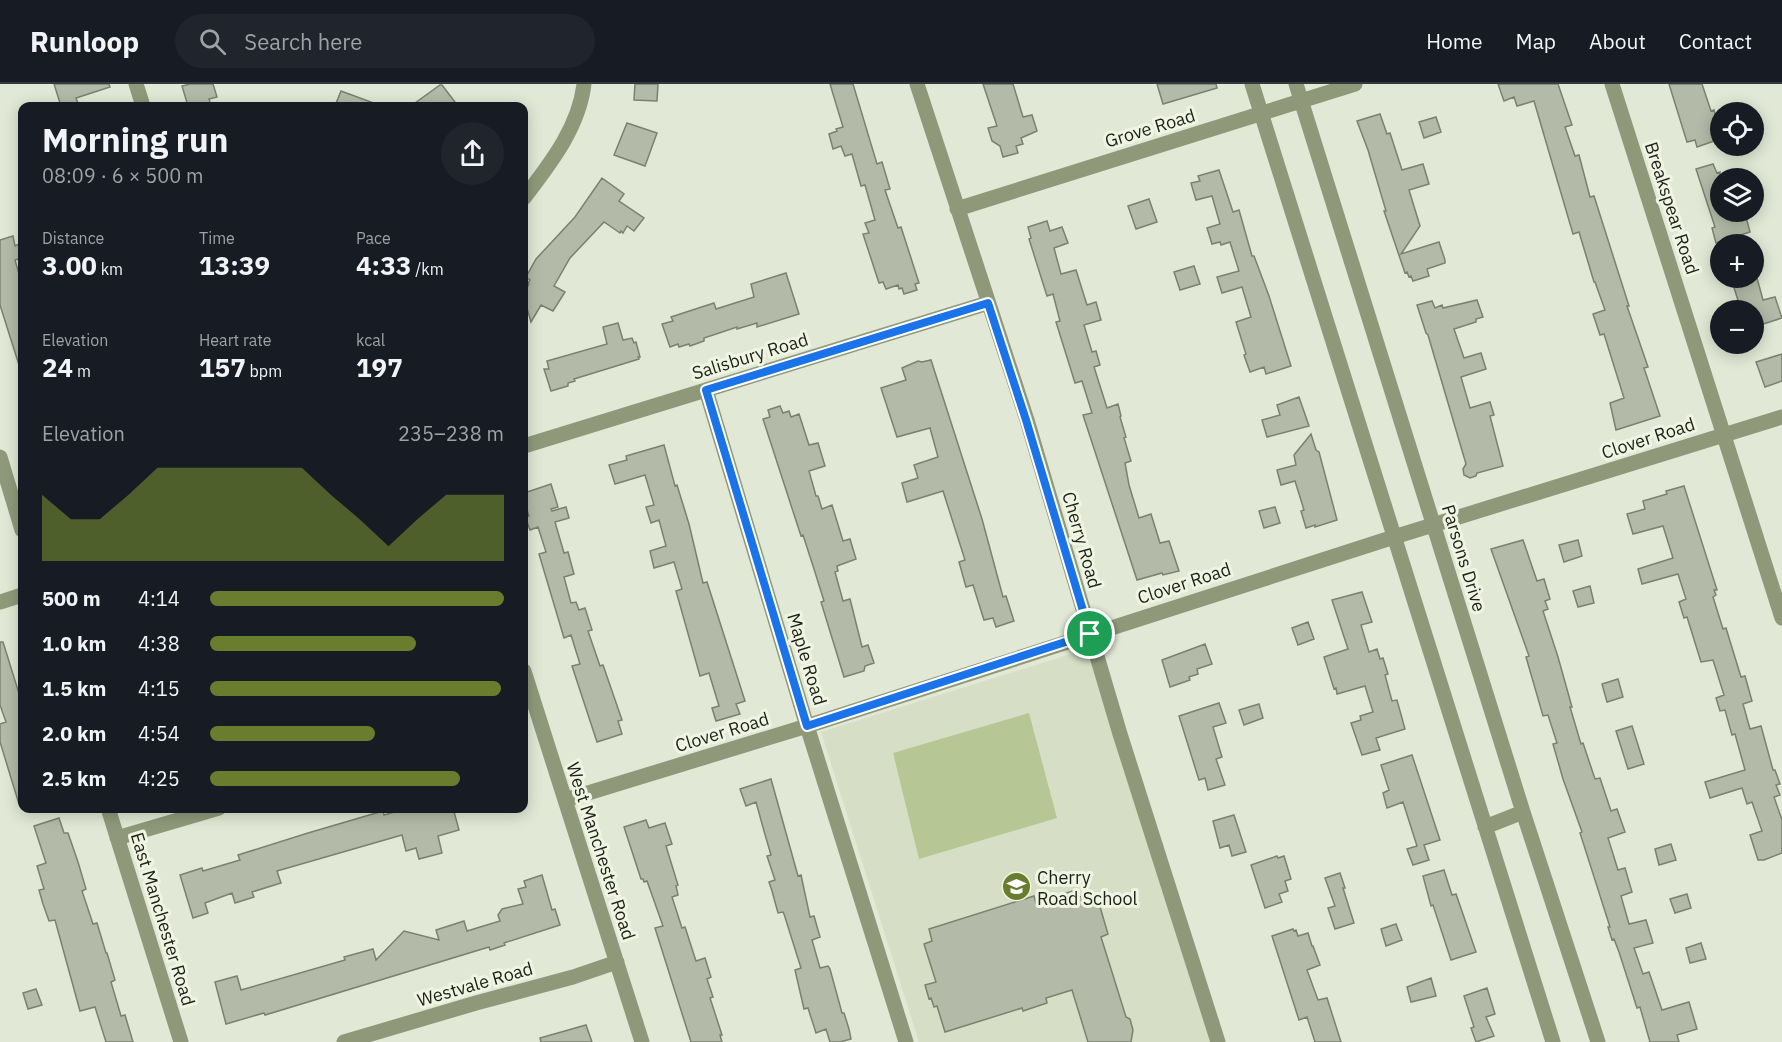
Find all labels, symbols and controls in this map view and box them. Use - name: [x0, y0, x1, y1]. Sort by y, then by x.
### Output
- search box: [175, 14, 595, 68]
- text: Runloop: [30, 23, 139, 60]
- icon: search: [196, 25, 229, 58]
- text: Search here: [244, 27, 362, 56]
- text: Home: [1426, 27, 1483, 55]
- text: Map: [1516, 27, 1556, 55]
- text: About: [1589, 27, 1646, 55]
- text: Contact: [1679, 27, 1752, 55]
- map controls: [1710, 102, 1764, 354]
- button: locate: [1710, 102, 1764, 156]
- street label: Grove Road: [1102, 103, 1198, 153]
- text: Morning run: [42, 118, 228, 161]
- button: share: [441, 122, 504, 185]
- street label: Breakspear Road: [1640, 139, 1704, 277]
- text: 08:09 · 6 × 500 m: [42, 162, 203, 189]
- button: layers: [1710, 168, 1764, 222]
- text: Distance: [42, 228, 104, 248]
- text: Time: [199, 228, 235, 248]
- text: Pace: [356, 228, 391, 248]
- button: +: [1710, 234, 1764, 288]
- text: 3.00: [42, 248, 97, 282]
- text: 13:39: [199, 248, 270, 282]
- text: 4:33: [356, 248, 411, 282]
- text: km: [97, 259, 123, 279]
- text: /km: [411, 259, 444, 279]
- button: −: [1710, 300, 1764, 354]
- street label: Salisbury Road: [689, 327, 811, 385]
- text: Elevation: [42, 330, 108, 350]
- text: Heart rate: [199, 330, 272, 350]
- text: kcal: [356, 330, 385, 350]
- text: 24: [42, 350, 73, 384]
- text: 157: [199, 350, 246, 384]
- text: 197: [356, 350, 403, 384]
- text: m: [73, 361, 91, 381]
- text: bpm: [246, 361, 282, 381]
- street label: Clover Road: [1598, 412, 1698, 464]
- text: Elevation: [42, 420, 125, 447]
- text: 235–238 m: [398, 420, 504, 447]
- street label: Cherry Road: [1057, 489, 1107, 591]
- street label: Parsons Drive: [1437, 502, 1491, 614]
- street label: Clover Road: [1134, 557, 1234, 609]
- text: 500 m: [42, 585, 101, 612]
- text: 4:14: [138, 585, 180, 612]
- pin: [1064, 608, 1115, 659]
- street label: Maple Road: [782, 610, 832, 708]
- icon: arrive: [1073, 617, 1106, 650]
- text: 1.0 km: [42, 630, 106, 657]
- text: 4:38: [138, 630, 180, 657]
- text: 1.5 km: [42, 675, 106, 702]
- text: 4:15: [138, 675, 180, 702]
- street label: Clover Road: [672, 707, 772, 757]
- text: 2.0 km: [42, 720, 106, 747]
- text: 4:54: [138, 720, 180, 747]
- street label: West Manchester Road: [561, 759, 641, 943]
- text: 2.5 km: [42, 765, 106, 792]
- text: 4:25: [138, 765, 180, 792]
- street label: East Manchester Road: [126, 830, 200, 1008]
- place label: Cherry Road School: [1037, 866, 1138, 910]
- school or university icon: Cherry Road School: [1000, 871, 1032, 903]
- street label: Westvale Road: [414, 956, 536, 1012]

